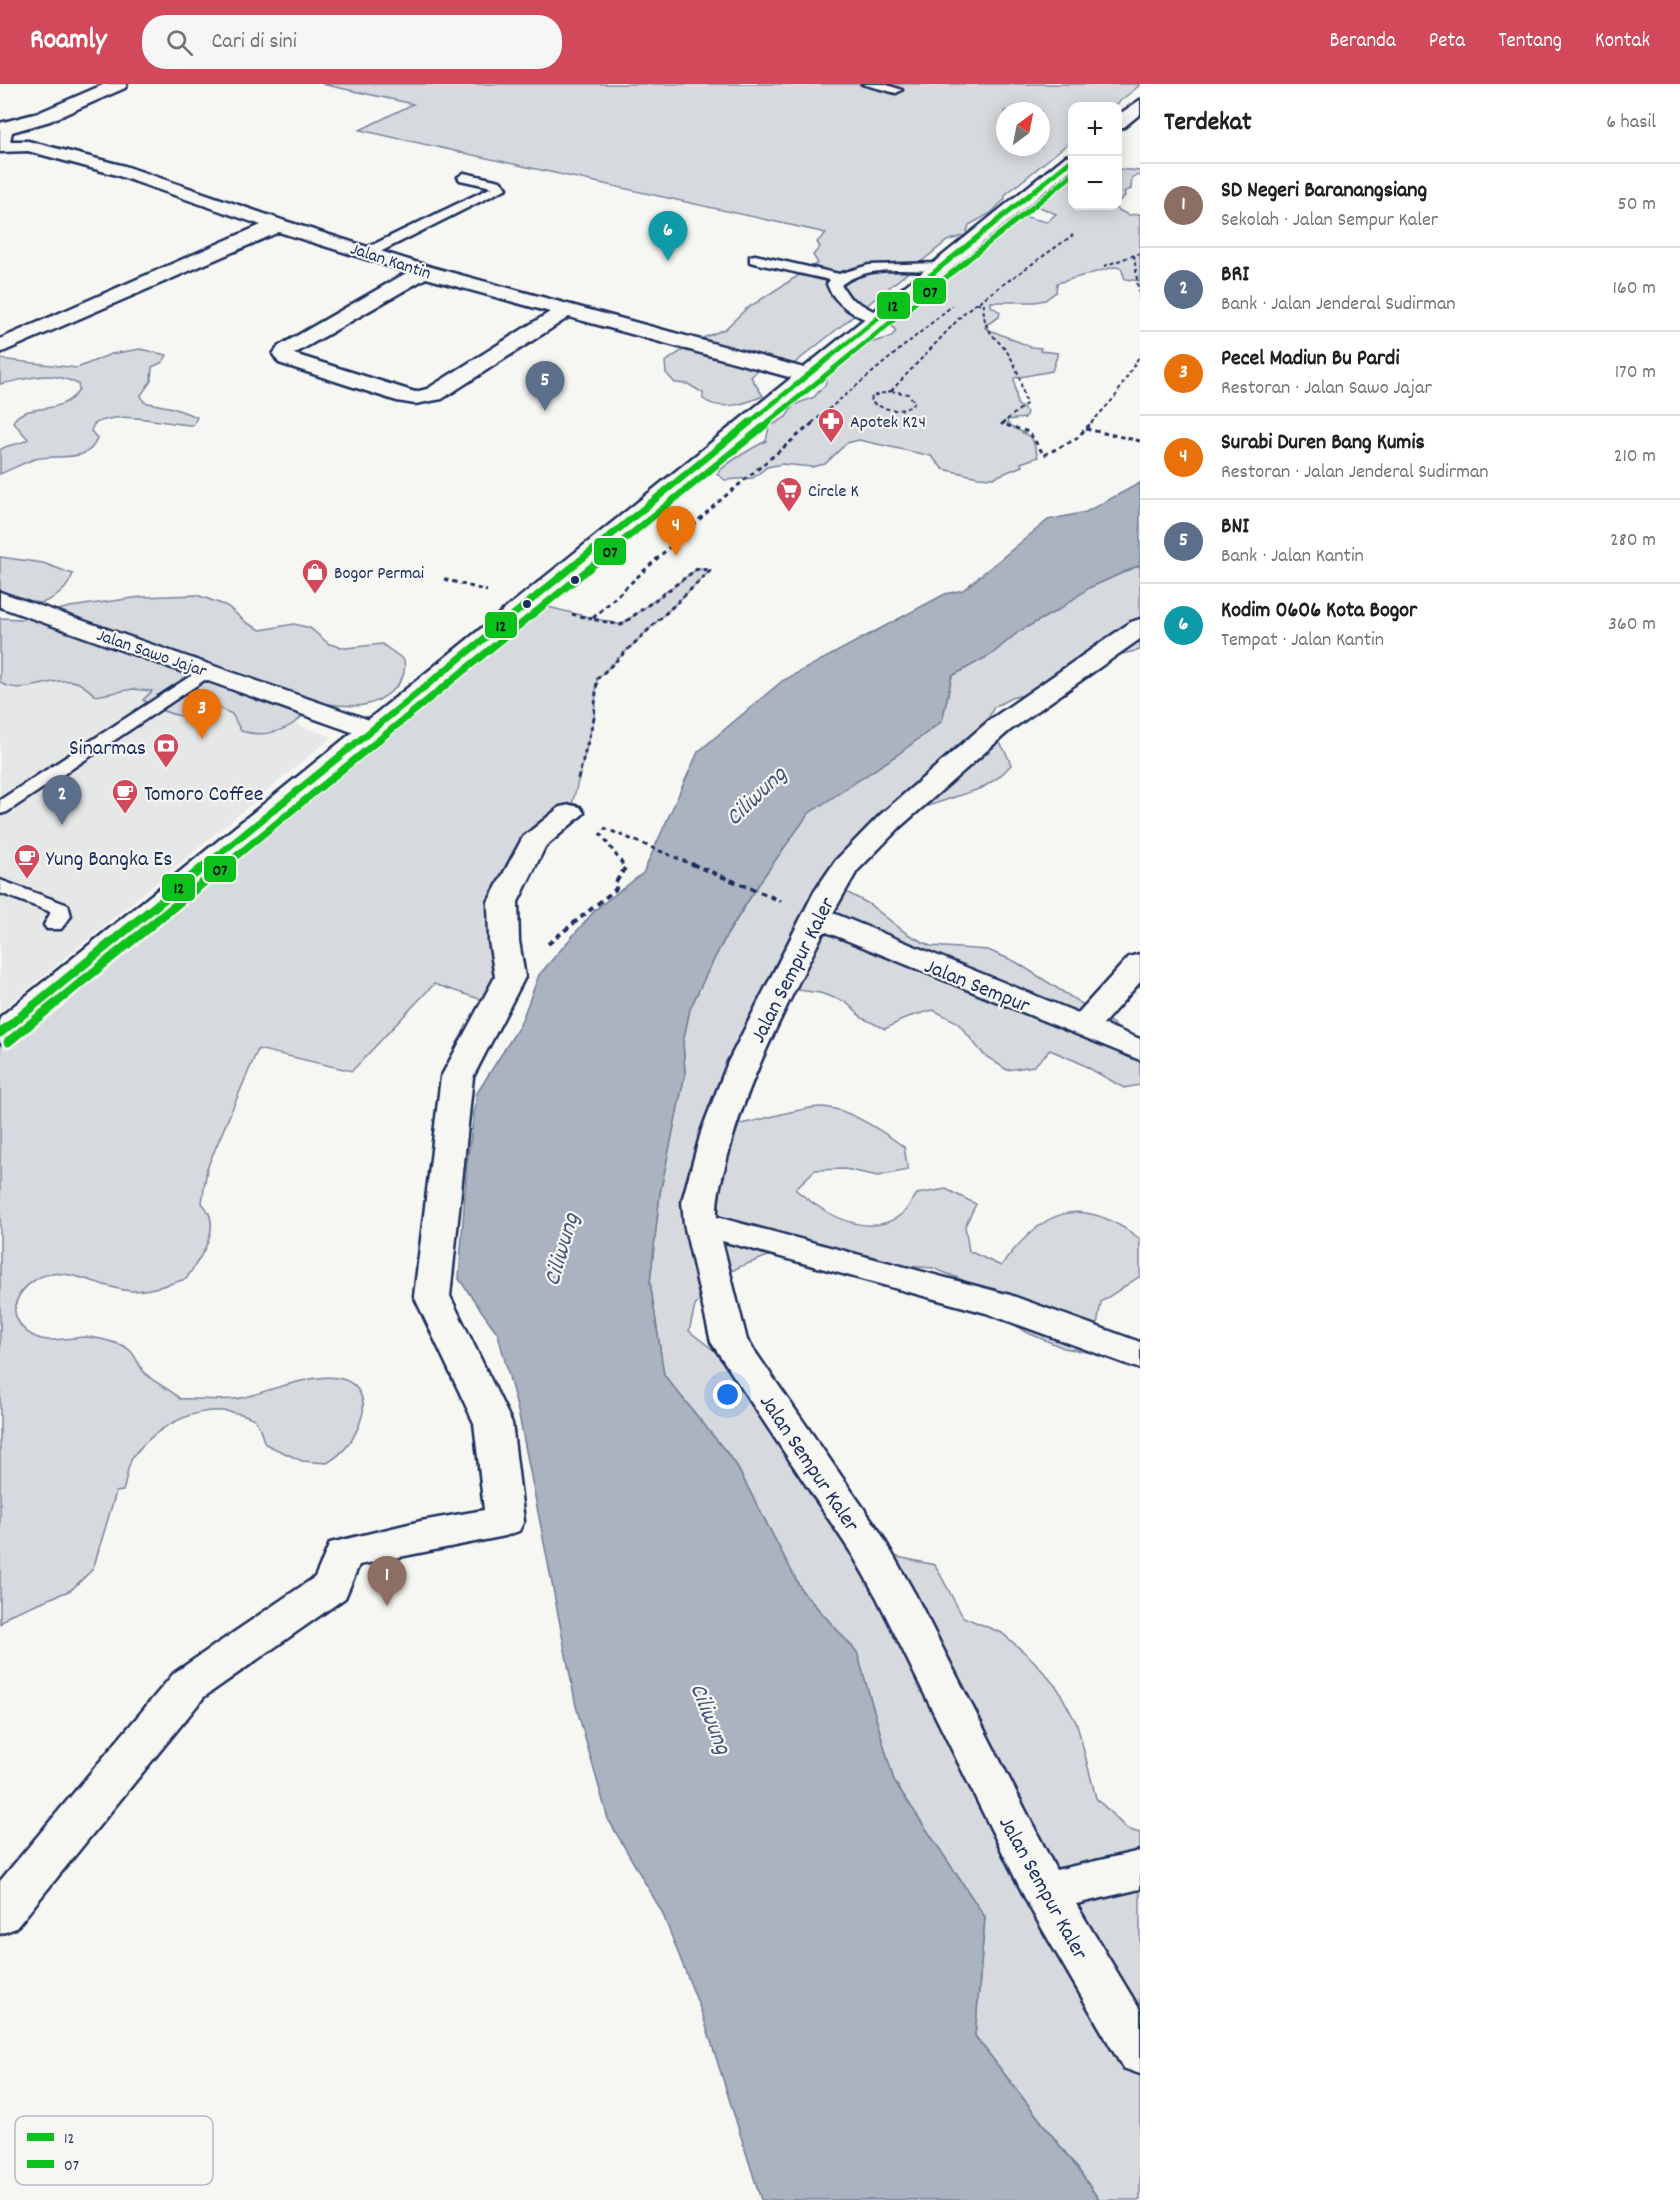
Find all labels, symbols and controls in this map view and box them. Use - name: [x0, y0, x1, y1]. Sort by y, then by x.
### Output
- search box: [142, 15, 562, 69]
- text: Roamly: [30, 22, 106, 62]
- icon: search: [163, 26, 196, 59]
- text: Cari di sini: [211, 27, 297, 58]
- text: Beranda: [1330, 27, 1396, 57]
- text: Peta: [1429, 27, 1465, 57]
- text: Tentang: [1498, 27, 1562, 57]
- text: Kontak: [1595, 27, 1650, 57]
- north arrow: [996, 102, 1050, 156]
- map controls: [1068, 102, 1122, 210]
- button: +: [1068, 102, 1122, 156]
- text: Terdekat: [1164, 105, 1252, 142]
- text: 6 hasil: [1606, 109, 1656, 137]
- button: −: [1068, 156, 1122, 210]
- text: SD Negeri Baranangsiang: [1221, 176, 1427, 207]
- text: 1: [1181, 191, 1186, 219]
- text: 50 m: [1618, 191, 1656, 219]
- text: Sekolah · Jalan Sempur Kaler: [1221, 207, 1438, 235]
- pin: 6: [648, 212, 688, 261]
- street label: Jalan Kantin: [347, 238, 434, 287]
- text: BRI: [1221, 260, 1249, 291]
- text: 2: [1179, 275, 1188, 303]
- text: 160 m: [1613, 275, 1656, 303]
- line badge: 07: [912, 277, 947, 305]
- text: 07: [923, 282, 937, 305]
- line badge: 12: [876, 291, 911, 320]
- text: Bank · Jalan Jenderal Sudirman: [1221, 291, 1456, 319]
- text: 12: [888, 296, 898, 319]
- text: Pecel Madiun Bu Pardi: [1221, 344, 1399, 375]
- text: 3: [1179, 359, 1188, 387]
- text: 170 m: [1615, 359, 1656, 387]
- pin: 5: [526, 362, 564, 411]
- text: Restoran · Jalan Sawo Jajar: [1221, 375, 1432, 403]
- pharmacy icon: Apotek K24: [816, 406, 846, 444]
- place label: Apotek K24: [850, 411, 926, 436]
- text: Surabi Duren Bang Kumis: [1221, 428, 1425, 459]
- text: 4: [1179, 443, 1188, 471]
- text: 210 m: [1614, 443, 1656, 471]
- text: Restoran · Jalan Jenderal Sudirman: [1221, 459, 1489, 487]
- supermarket icon: Circle K: [774, 475, 804, 513]
- place label: Circle K: [808, 480, 859, 505]
- pin: 4: [656, 506, 696, 556]
- text: BNI: [1221, 512, 1249, 543]
- text: 5: [1179, 527, 1188, 555]
- text: 280 m: [1610, 527, 1656, 555]
- line badge: 07: [593, 537, 627, 566]
- text: 07: [603, 542, 617, 565]
- text: Bank · Jalan Kantin: [1221, 543, 1364, 571]
- shop icon: Bogor Permai: [300, 557, 330, 595]
- place label: Bogor Permai: [334, 562, 424, 587]
- unlabelled marker: [569, 574, 581, 586]
- text: Kodim 0606 Kota Bogor: [1221, 596, 1417, 627]
- unlabelled marker: [521, 598, 533, 610]
- line badge: 12: [484, 611, 518, 639]
- text: 6: [1179, 611, 1188, 639]
- text: 360 m: [1608, 611, 1656, 639]
- text: 12: [496, 616, 506, 639]
- street label: Jalan Sawo Jajar: [93, 624, 210, 685]
- text: Tempat · Jalan Kantin: [1221, 627, 1384, 655]
- pin: 3: [182, 690, 222, 739]
- bank icon: Sinarmas: [151, 731, 181, 769]
- place label: Sinarmas: [69, 734, 146, 765]
- water label: Ciliwung: [719, 758, 796, 835]
- pin: 2: [42, 776, 82, 825]
- cafe icon: Tomoro Coffee: [110, 777, 140, 815]
- place label: Tomoro Coffee: [144, 780, 263, 811]
- cafe icon: Yung Bangka Es: [12, 842, 42, 880]
- place label: Yung Bangka Es: [46, 845, 173, 876]
- line badge: 07: [203, 855, 237, 883]
- text: 07: [213, 860, 227, 883]
- line badge: 12: [161, 873, 196, 902]
- text: 12: [174, 878, 184, 901]
- street label: Jalan Sempur Kaler: [744, 892, 845, 1049]
- street label: Jalan Sempur: [919, 952, 1035, 1023]
- water label: Ciliwung: [536, 1208, 590, 1290]
- your location: [713, 1380, 742, 1409]
- street label: Jalan Sempur Kaler: [751, 1389, 866, 1540]
- pin: 1: [368, 1556, 406, 1606]
- water label: Ciliwung: [680, 1679, 739, 1761]
- street label: Jalan Sempur Kaler: [990, 1811, 1095, 1967]
- legend: [15, 2116, 213, 2185]
- text: 12: [64, 2128, 75, 2151]
- text: 07: [64, 2155, 79, 2178]

